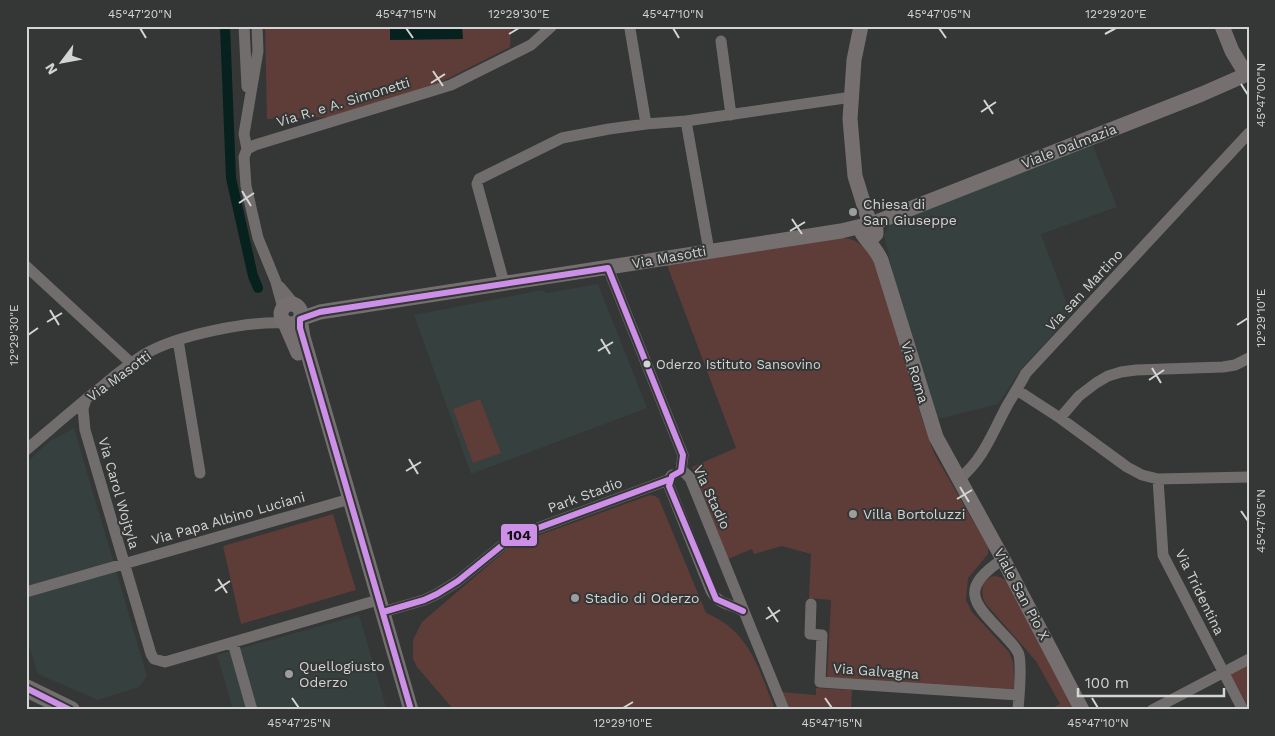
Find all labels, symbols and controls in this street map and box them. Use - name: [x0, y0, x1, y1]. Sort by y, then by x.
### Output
- text: 45°47'20"N: [108, 7, 172, 21]
- text: 45°47'15"N: [375, 7, 437, 21]
- text: 12°29'30"E: [488, 7, 550, 21]
- text: 45°47'10"N: [642, 7, 704, 21]
- text: 45°47'05"N: [907, 7, 971, 21]
- text: 12°29'20"E: [1085, 7, 1147, 21]
- north arrow: [38, 38, 88, 88]
- text: N: [41, 60, 61, 78]
- text: 45°47'00"N: [1254, 63, 1268, 127]
- street label: Via R. e A. Simonetti: [274, 74, 412, 130]
- street label: Viale Dalmazia: [1019, 120, 1119, 171]
- place label: Chiesa di San Giuseppe: [863, 196, 957, 228]
- marker: Chiesa di San Giuseppe: [847, 206, 859, 218]
- street label: Via Masotti: [631, 243, 707, 271]
- street label: Via san Martino: [1042, 246, 1126, 334]
- text: 12°29'10"E: [1254, 288, 1268, 348]
- text: 12°29'30"E: [7, 304, 21, 366]
- street label: Via Roma: [898, 339, 932, 405]
- street label: Via Masotti: [84, 347, 154, 405]
- place label: Oderzo Istituto Sansovino: [656, 357, 821, 372]
- marker: Oderzo Istituto Sansovino: [642, 359, 652, 369]
- street label: Via Carol Wojtyla: [95, 435, 143, 551]
- street label: Via Stadio: [690, 462, 734, 532]
- street label: Park Stadio: [545, 474, 625, 516]
- street label: Via Papa Albino Luciani: [149, 488, 307, 548]
- text: 45°47'05"N: [1254, 489, 1268, 553]
- place label: Villa Bortoluzzi: [863, 506, 965, 522]
- marker: Villa Bortoluzzi: [847, 508, 859, 520]
- line badge: 104: [500, 523, 538, 547]
- text: 104: [507, 527, 531, 543]
- street label: Viale San Pio X: [991, 545, 1053, 643]
- street label: Via Tridentina: [1172, 547, 1228, 638]
- place label: Stadio di Oderzo: [585, 590, 700, 606]
- marker: Stadio di Oderzo: [569, 592, 581, 604]
- place label: Quellogiusto Oderzo: [299, 658, 385, 690]
- street label: Via Galvagna: [832, 660, 920, 682]
- scale bar: [1078, 666, 1224, 698]
- marker: Quellogiusto Oderzo: [283, 668, 295, 680]
- text: 100 m: [1085, 674, 1129, 692]
- text: 45°47'25"N: [267, 716, 331, 730]
- text: 12°29'10"E: [593, 716, 653, 730]
- text: 45°47'15"N: [801, 716, 863, 730]
- text: 45°47'10"N: [1067, 716, 1129, 730]

